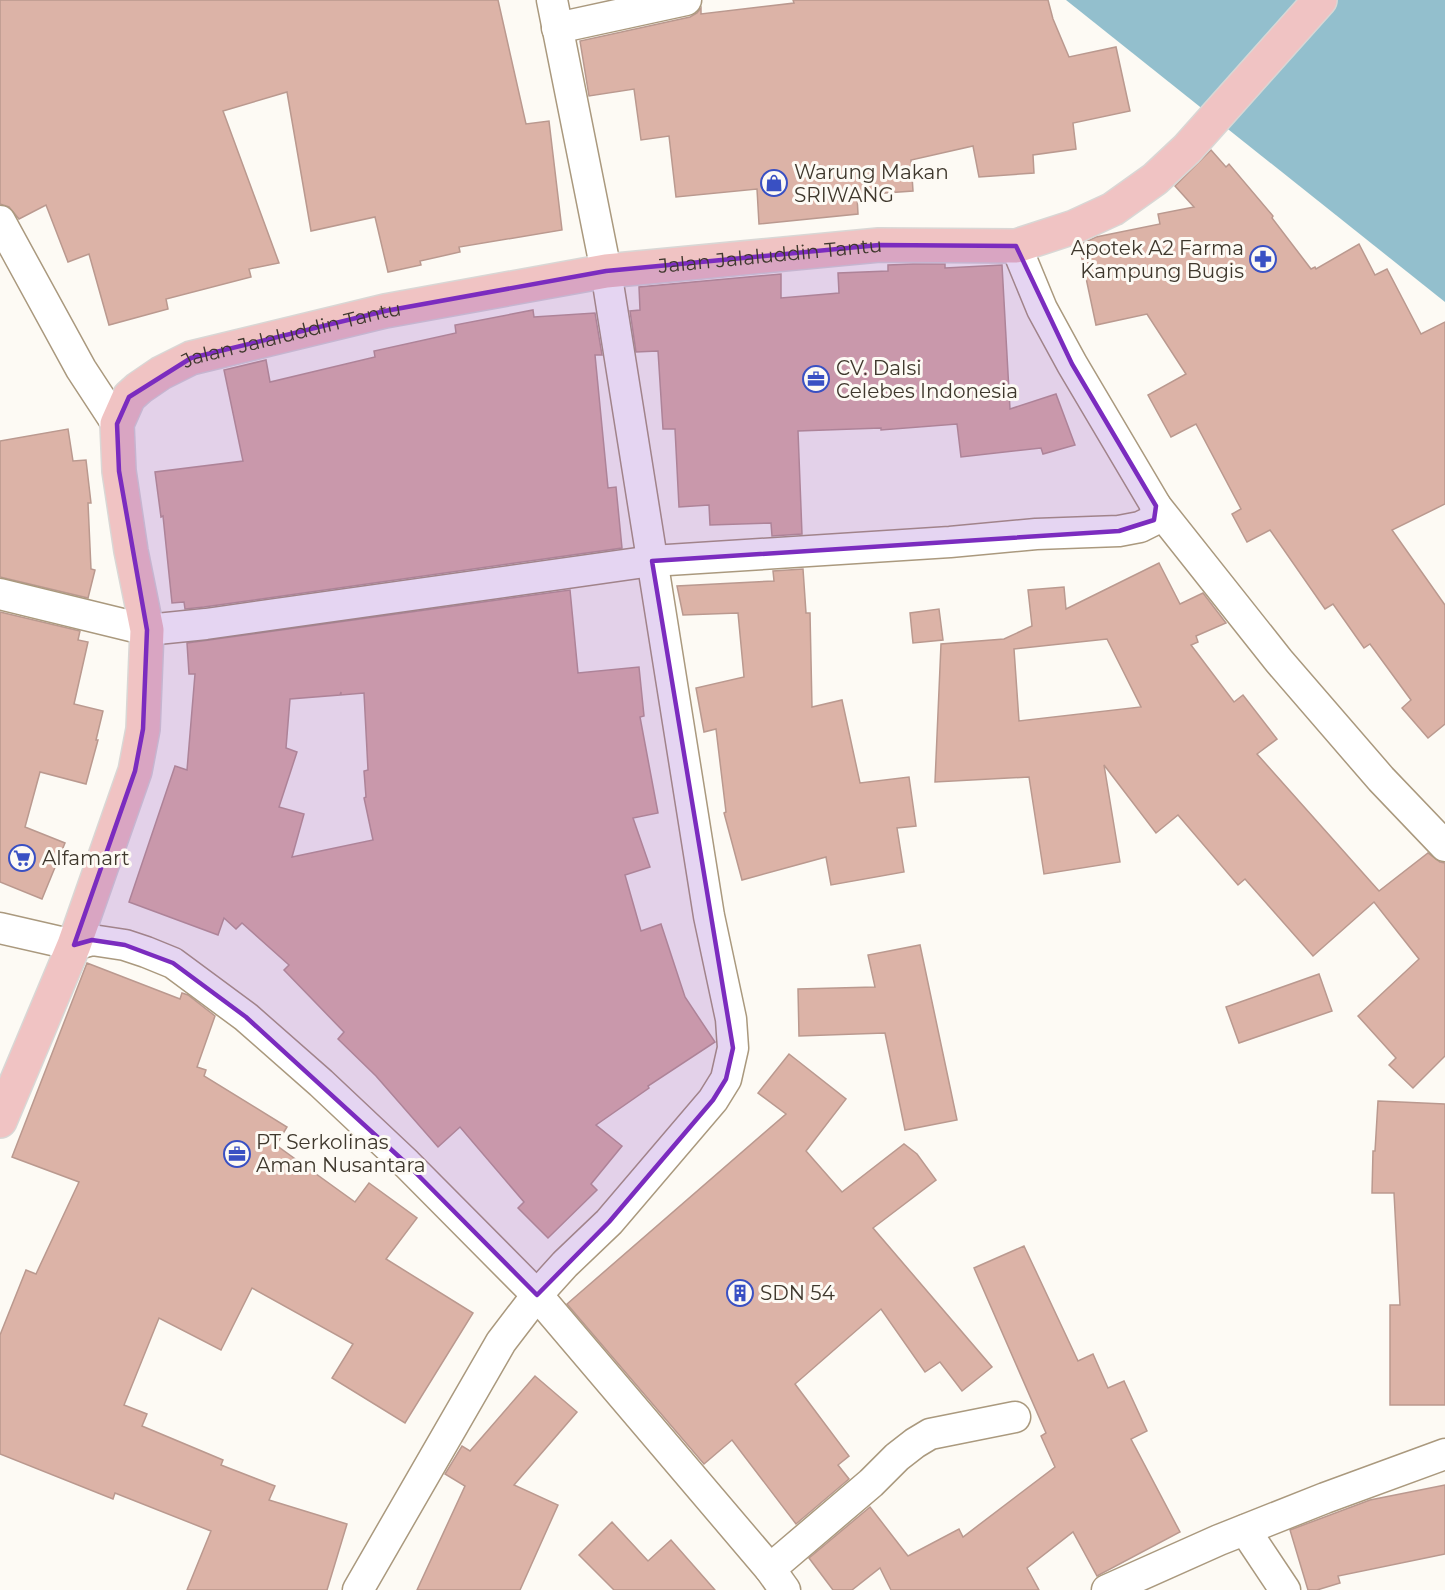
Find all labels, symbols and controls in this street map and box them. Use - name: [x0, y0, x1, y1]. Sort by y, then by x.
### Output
- place label: Warung Makan SRIWANG: [794, 160, 949, 207]
- shop icon: Warung Makan SRIWANG: [759, 168, 789, 198]
- street label: Jalan Jalaluddin Tantu: [656, 233, 883, 278]
- place label: Apotek A2 Farma Kampung Bugis: [1071, 236, 1244, 283]
- pharmacy icon: Apotek A2 Farma Kampung Bugis: [1248, 244, 1278, 274]
- street label: Jalan Jalaluddin Tantu: [176, 296, 403, 373]
- place label: CV. Dalsi Celebes Indonesia: [836, 356, 1018, 403]
- office icon: CV. Dalsi Celebes Indonesia: [801, 364, 831, 394]
- supermarket icon: Alfamart: [7, 843, 37, 873]
- place label: Alfamart: [42, 846, 130, 870]
- place label: PT Serkolinas Aman Nusantara: [256, 1130, 425, 1177]
- office icon: PT Serkolinas Aman Nusantara: [222, 1139, 252, 1169]
- building icon: SDN 54: [725, 1278, 755, 1308]
- place label: SDN 54: [760, 1281, 835, 1305]

